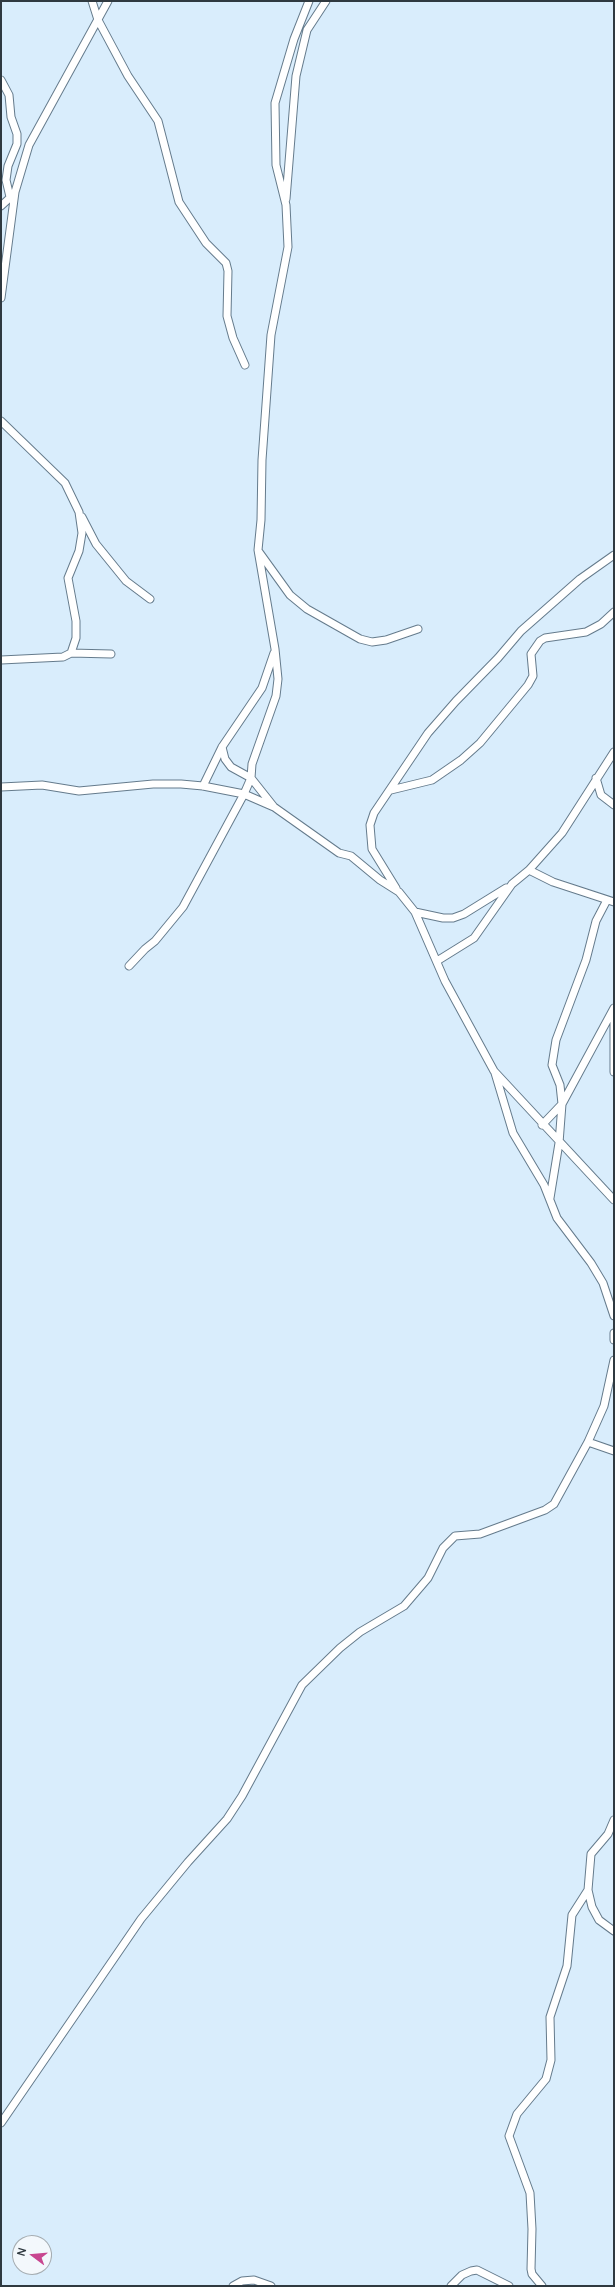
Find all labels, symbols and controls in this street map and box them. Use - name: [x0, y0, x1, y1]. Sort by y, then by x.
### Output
- north arrow: [12, 2235, 52, 2275]
- text: N: [13, 2246, 29, 2258]

